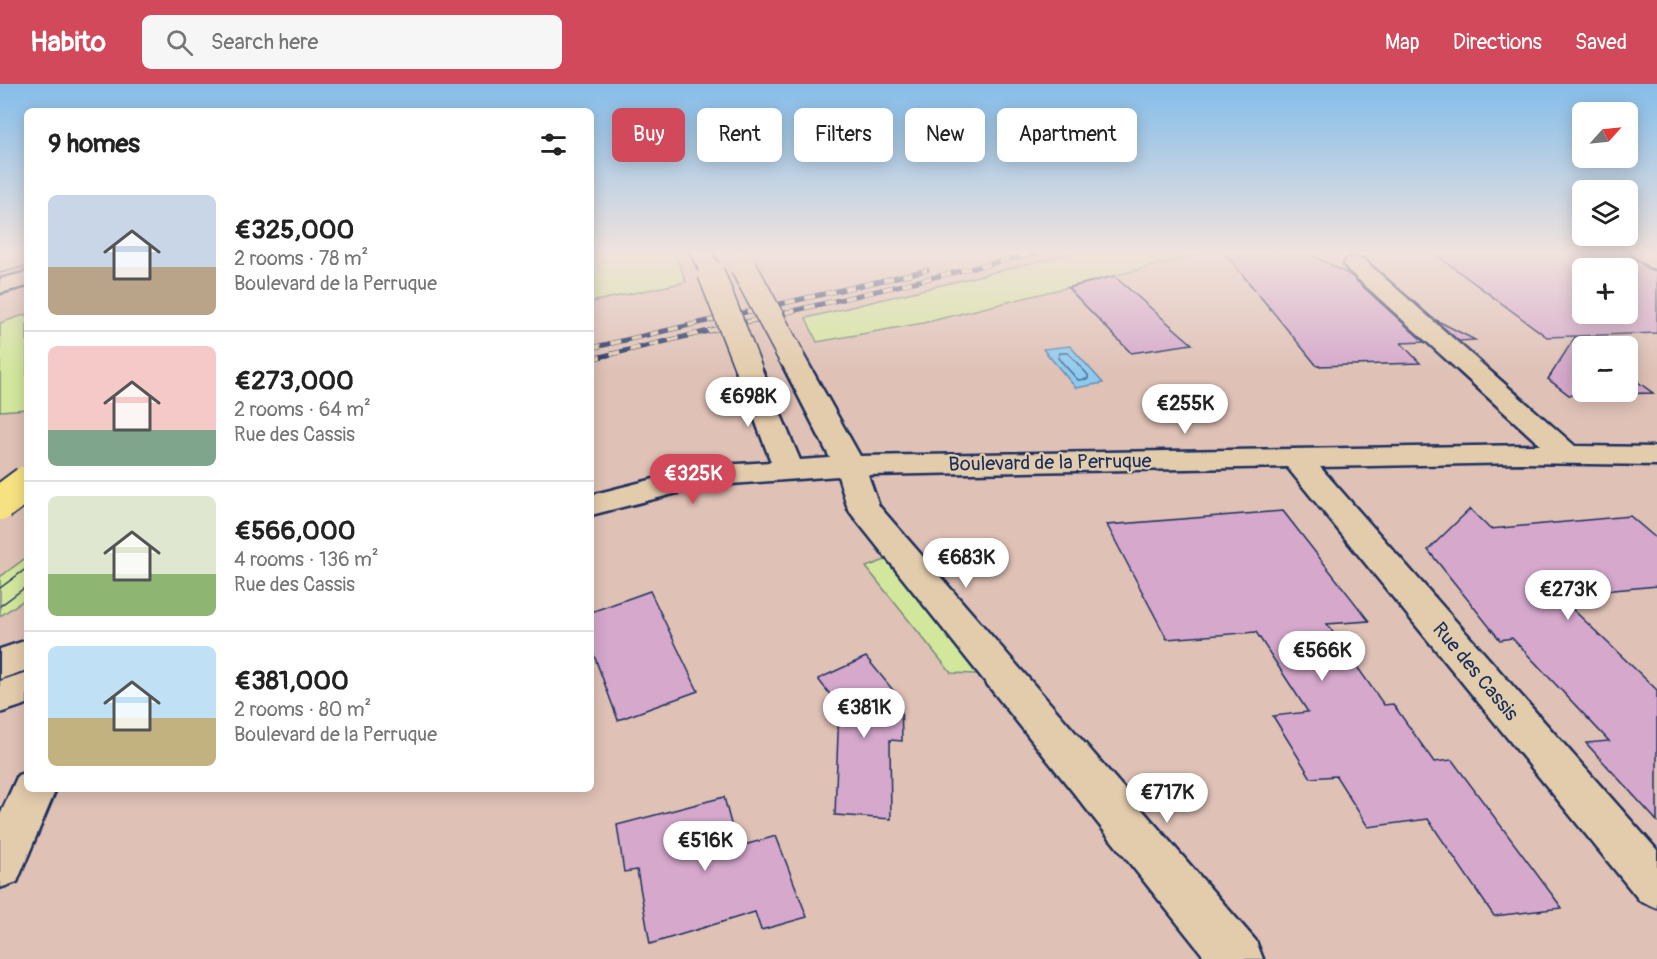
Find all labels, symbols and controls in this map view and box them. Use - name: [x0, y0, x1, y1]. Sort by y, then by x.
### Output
- search box: [142, 15, 562, 69]
- text: Habito: [30, 25, 106, 60]
- icon: search: [163, 26, 196, 59]
- text: Search here: [211, 28, 318, 56]
- text: Map: [1385, 29, 1420, 56]
- text: Directions: [1453, 29, 1542, 56]
- text: Saved: [1575, 29, 1627, 56]
- north arrow: [1572, 102, 1638, 168]
- map controls: [1572, 102, 1638, 402]
- chip: Buy: [612, 108, 685, 162]
- chip: Rent: [697, 108, 782, 162]
- chip: Filters: [794, 108, 893, 162]
- chip: New: [905, 108, 985, 162]
- chip: Apartment: [997, 108, 1137, 162]
- text: 9 homes: [48, 128, 140, 160]
- icon: filters: [537, 128, 570, 161]
- button: layers: [1572, 180, 1638, 246]
- text: €325,000: [234, 214, 354, 246]
- icon: home: [96, 219, 168, 291]
- text: 2 rooms · 78 m²: [234, 246, 368, 271]
- button: +: [1572, 258, 1638, 324]
- text: Boulevard de la Perruque: [234, 271, 437, 296]
- button: −: [1572, 336, 1638, 402]
- text: €273,000: [234, 365, 354, 397]
- icon: home: [96, 370, 168, 442]
- pin: €698K: [706, 377, 790, 428]
- text: €698K: [719, 384, 777, 409]
- pin: €255K: [1143, 384, 1227, 435]
- text: €255K: [1156, 391, 1214, 416]
- text: 2 rooms · 64 m²: [234, 397, 371, 422]
- text: Rue des Cassis: [234, 422, 355, 447]
- street label: Boulevard de la Perruque: [948, 448, 1152, 477]
- pin: €325K: [651, 454, 735, 505]
- text: €325K: [664, 461, 722, 486]
- text: €566,000: [234, 515, 355, 547]
- icon: home: [96, 520, 168, 592]
- pin: €683K: [924, 538, 1008, 589]
- text: €683K: [937, 545, 995, 570]
- text: 4 rooms · 136 m²: [234, 547, 379, 572]
- pin: €273K: [1526, 570, 1610, 621]
- text: Rue des Cassis: [234, 572, 355, 597]
- text: €273K: [1539, 577, 1597, 602]
- street label: Rue des Cassis: [1427, 617, 1524, 726]
- pin: €566K: [1280, 631, 1364, 682]
- text: €566K: [1292, 638, 1352, 663]
- text: €381,000: [234, 665, 349, 697]
- icon: home: [96, 670, 168, 742]
- pin: €381K: [822, 688, 906, 739]
- text: €381K: [837, 695, 891, 720]
- text: 2 rooms · 80 m²: [234, 697, 371, 722]
- text: Boulevard de la Perruque: [234, 722, 437, 747]
- pin: €717K: [1125, 773, 1209, 824]
- text: €717K: [1140, 780, 1194, 805]
- pin: €516K: [663, 821, 747, 872]
- text: €516K: [677, 828, 733, 853]

